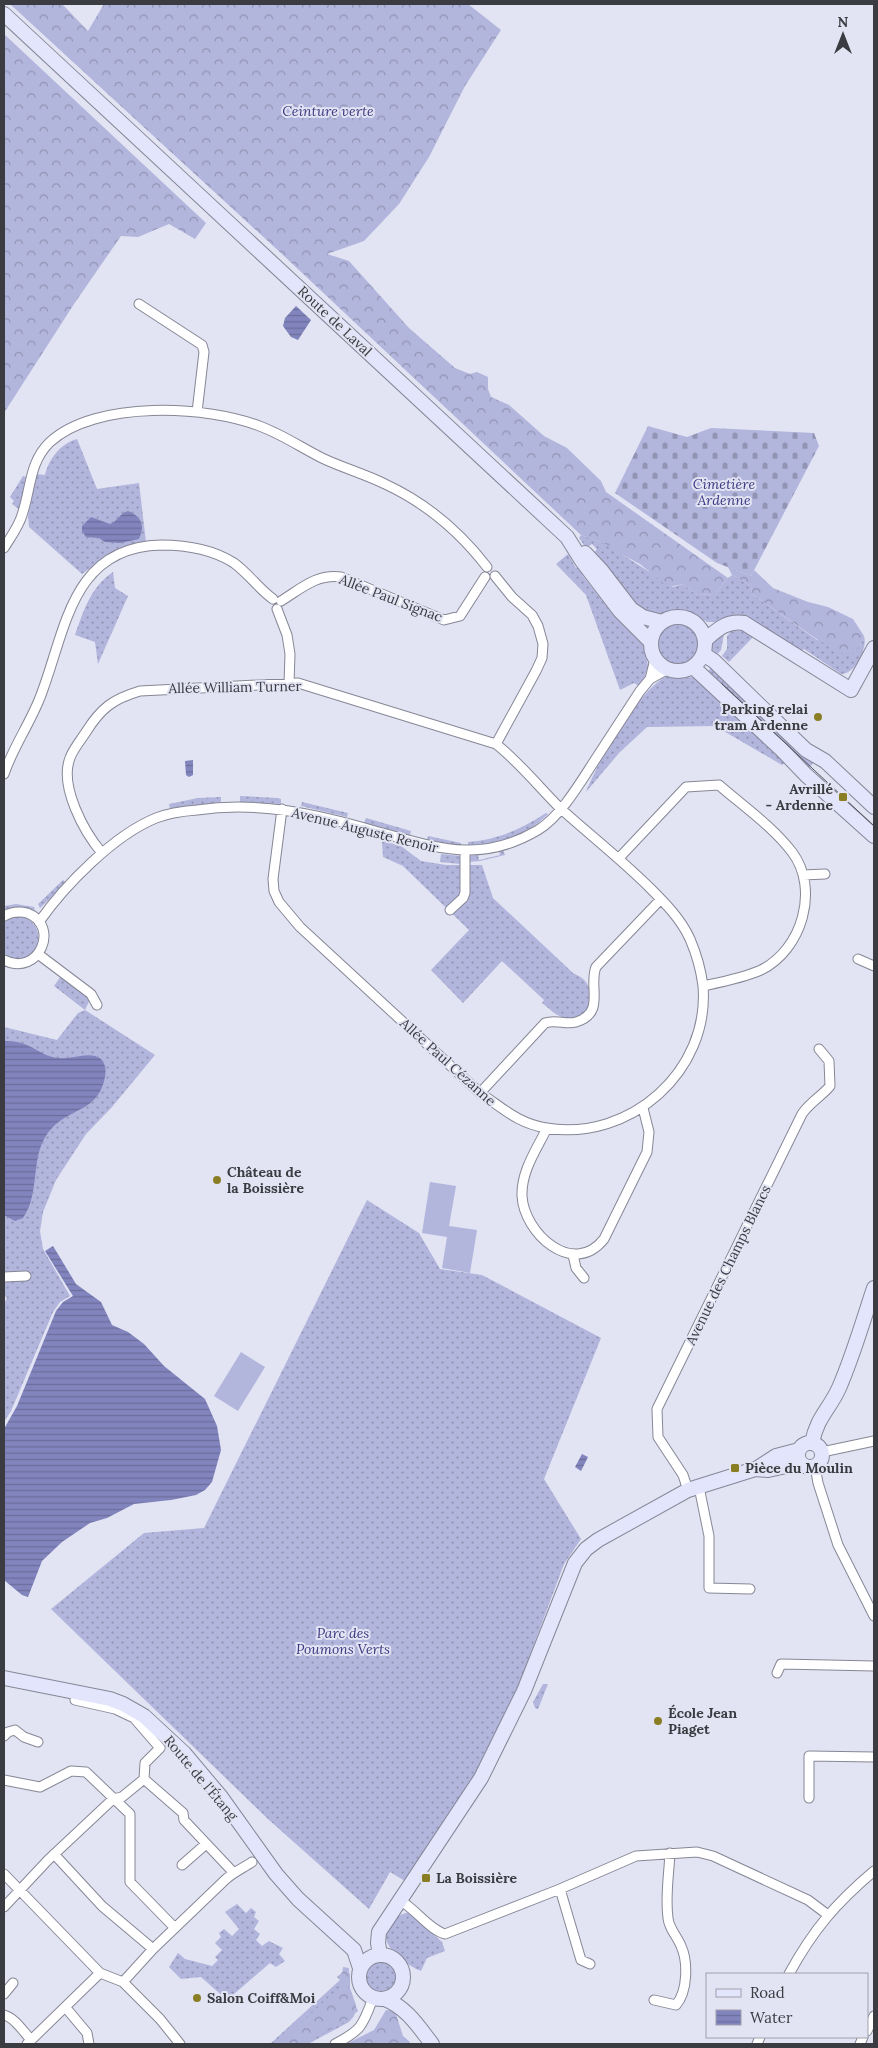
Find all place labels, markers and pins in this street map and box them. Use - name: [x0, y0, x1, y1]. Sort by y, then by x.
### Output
- place label: Parking relai tram Ardenne: [715, 700, 808, 734]
- marker: Parking relai tram Ardenne: [812, 711, 824, 723]
- place label: Avrillé - Ardenne: [766, 780, 833, 814]
- marker: Avrillé - Ardenne: [837, 791, 849, 803]
- place label: Château de la Boissière: [227, 1163, 304, 1197]
- marker: Château de la Boissière: [211, 1174, 223, 1186]
- place label: Pièce du Moulin: [745, 1459, 853, 1477]
- marker: Pièce du Moulin: [729, 1462, 741, 1474]
- place label: École Jean Piaget: [668, 1704, 737, 1738]
- marker: École Jean Piaget: [652, 1715, 664, 1727]
- place label: La Boissière: [436, 1869, 518, 1887]
- marker: La Boissière: [420, 1872, 432, 1884]
- place label: Salon Coiff&Moi: [207, 1989, 316, 2007]
- marker: Salon Coiff&Moi: [191, 1992, 203, 2004]

